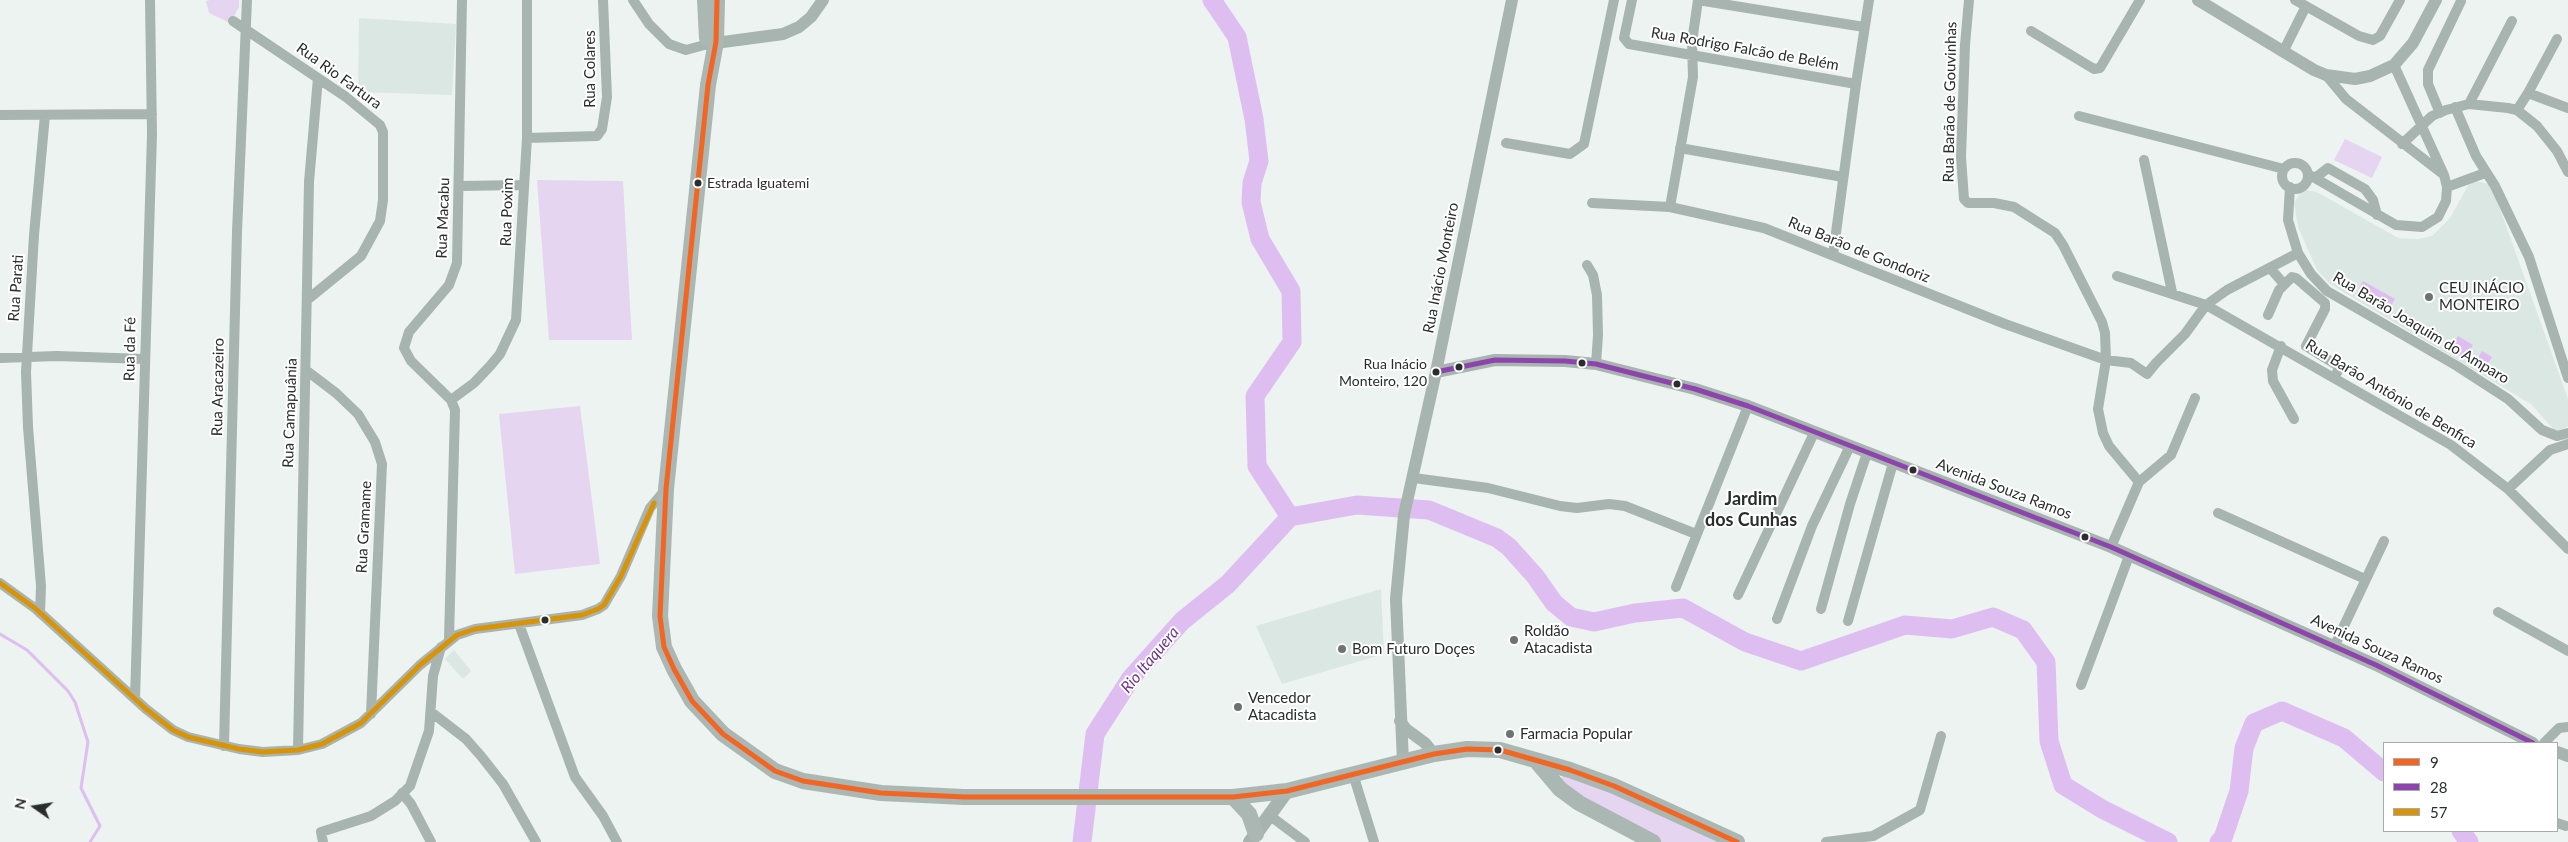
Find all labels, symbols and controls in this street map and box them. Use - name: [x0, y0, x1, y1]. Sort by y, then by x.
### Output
- street label: Rua Barão de Gouvinhas: [1940, 21, 1960, 183]
- street label: Rua Rodrigo Falcão de Belém: [1650, 24, 1840, 74]
- street label: Rua Colares: [581, 30, 599, 108]
- street label: Rua Rio Fartura: [293, 39, 385, 113]
- place label: Estrada Iguatemi: [707, 175, 809, 191]
- street label: Rua Macabu: [433, 177, 453, 259]
- street label: Rua Poxim: [497, 177, 517, 247]
- marker: Estrada Iguatemi: [693, 178, 703, 188]
- street label: Rua Inácio Monteiro: [1420, 201, 1462, 335]
- street label: Rua Barão de Gondoriz: [1785, 213, 1933, 287]
- street label: Rua Parati: [5, 254, 27, 322]
- street label: Rua Barão Joaquim do Amparo: [2330, 268, 2512, 388]
- place label: CEU INÁCIO MONTEIRO: [2439, 279, 2524, 314]
- marker: CEU INÁCIO MONTEIRO: [2423, 291, 2435, 303]
- street label: Rua da Fé: [120, 317, 140, 381]
- street label: Rua Barão Antônio de Benfica: [2302, 336, 2480, 452]
- street label: Rua Aracazeiro: [208, 338, 228, 436]
- place label: Rua Inácio Monteiro, 120: [1339, 356, 1427, 388]
- street label: Rua Camapuânia: [279, 358, 301, 468]
- unlabelled marker: [1577, 358, 1587, 368]
- unlabelled marker: [1454, 362, 1464, 372]
- marker: Rua Inácio Monteiro, 120: [1431, 367, 1441, 377]
- unlabelled marker: [1672, 379, 1682, 389]
- street label: Avenida Souza Ramos: [1934, 455, 2074, 523]
- unlabelled marker: [1908, 465, 1918, 475]
- street label: Rua Gramame: [353, 480, 375, 574]
- district label: Jardim dos Cunhas: [1705, 488, 1797, 530]
- unlabelled marker: [2080, 532, 2090, 542]
- street label: Avenida Souza Ramos: [2308, 610, 2446, 688]
- unlabelled marker: [540, 615, 550, 625]
- place label: Roldão Atacadista: [1524, 622, 1592, 657]
- water label: Rio Itaquera: [1117, 623, 1183, 697]
- marker: Roldão Atacadista: [1508, 634, 1520, 646]
- place label: Bom Futuro Doçes: [1352, 640, 1475, 658]
- marker: Bom Futuro Doçes: [1336, 643, 1348, 655]
- place label: Vencedor Atacadista: [1248, 689, 1316, 724]
- marker: Vencedor Atacadista: [1232, 701, 1244, 713]
- place label: Farmacia Popular: [1520, 725, 1633, 743]
- marker: Farmacia Popular: [1504, 728, 1516, 740]
- legend: [2383, 742, 2558, 832]
- unlabelled marker: [1493, 745, 1503, 755]
- text: 9: [2430, 753, 2439, 771]
- text: 28: [2430, 778, 2447, 796]
- north arrow: [10, 782, 60, 832]
- text: N: [10, 796, 29, 811]
- text: 57: [2430, 803, 2447, 821]

